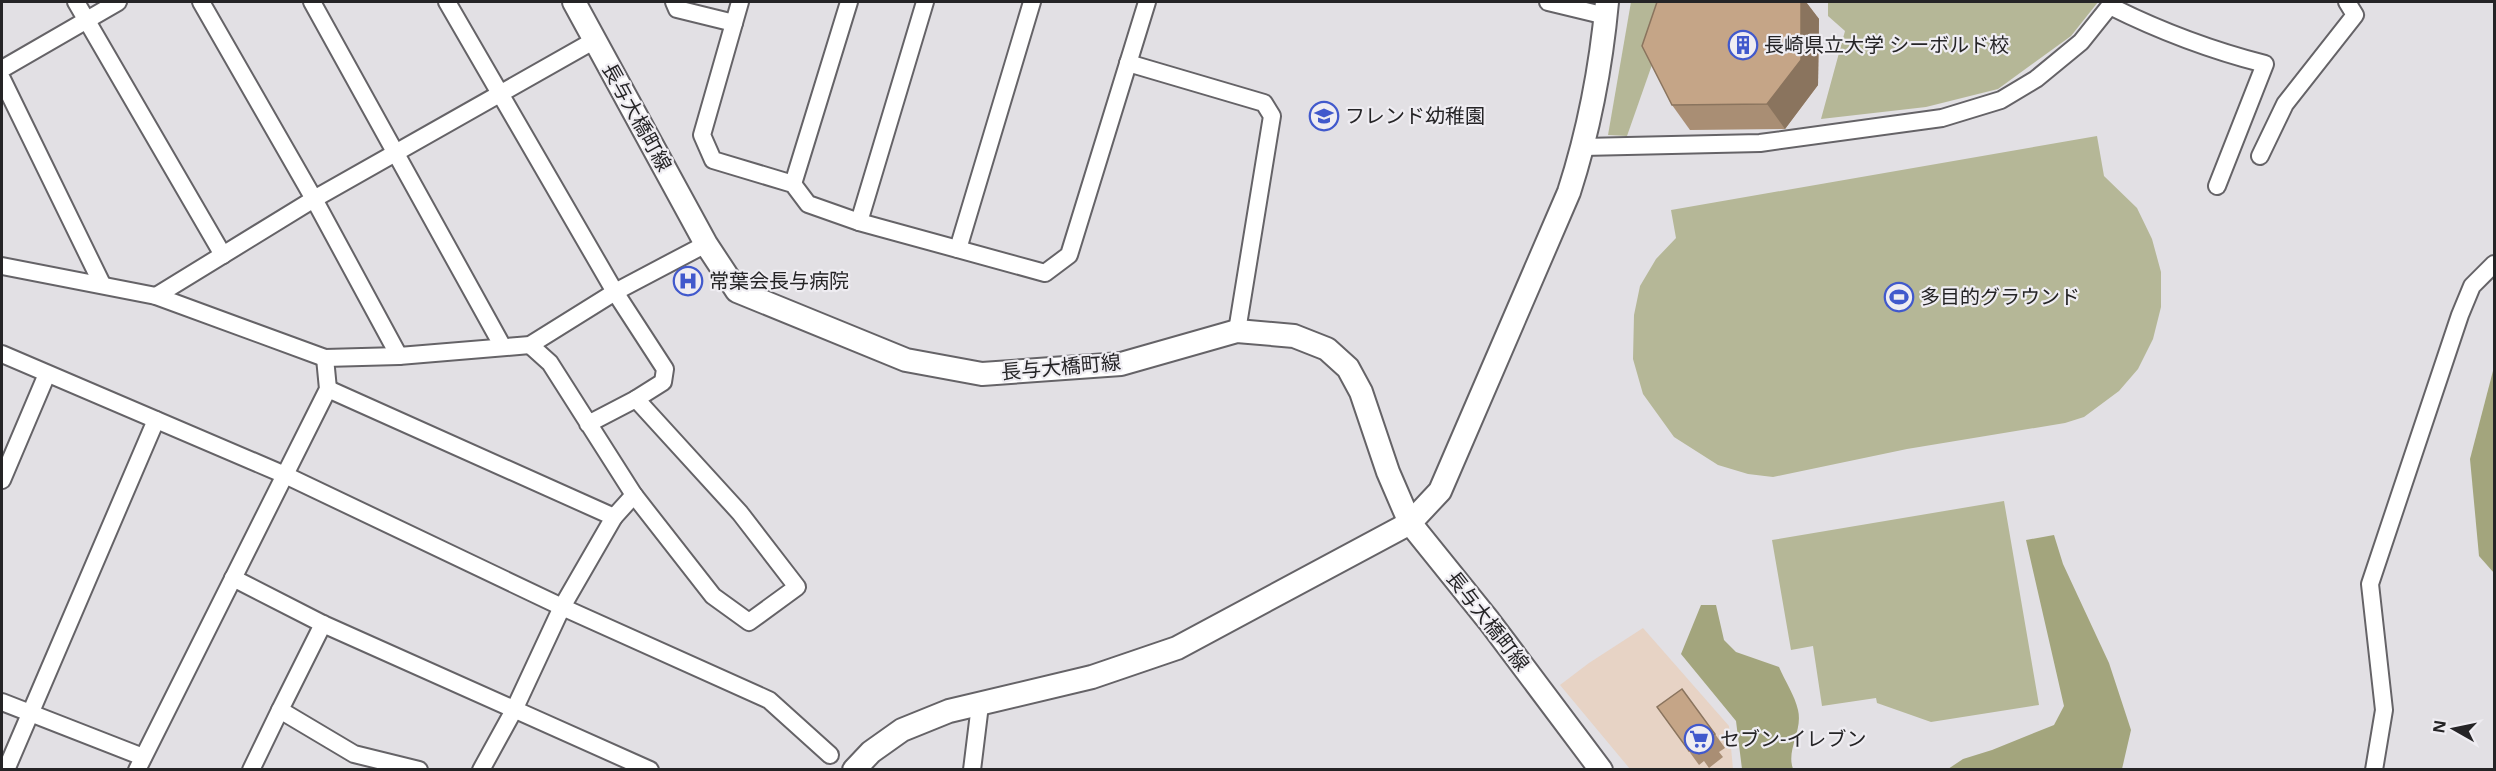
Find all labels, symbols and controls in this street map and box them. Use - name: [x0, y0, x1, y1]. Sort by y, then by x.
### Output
- building icon: 長崎県立大学 シーボルド校: [1727, 29, 1759, 61]
- place label: 長崎県立大学 シーボルド校: [1764, 31, 2009, 58]
- street label: 長与大橋町線: [597, 58, 678, 176]
- school or university icon: フレンド幼稚園: [1308, 100, 1340, 132]
- place label: フレンド幼稚園: [1345, 102, 1485, 129]
- hospital icon: 常葉会長与病院: [672, 265, 704, 297]
- place label: 常葉会長与病院: [709, 267, 849, 294]
- sports icon: 多目的グラウンド: [1883, 281, 1915, 313]
- place label: 多目的グラウンド: [1920, 283, 2080, 310]
- street label: 長与大橋町線: [1000, 348, 1122, 385]
- street label: 長与大橋町線: [1441, 565, 1536, 676]
- north arrow: [2424, 699, 2484, 759]
- text: N: [2427, 719, 2451, 735]
- supermarket icon: セブン-イレブン: [1683, 723, 1715, 755]
- place label: セブン-イレブン: [1720, 725, 1866, 752]

